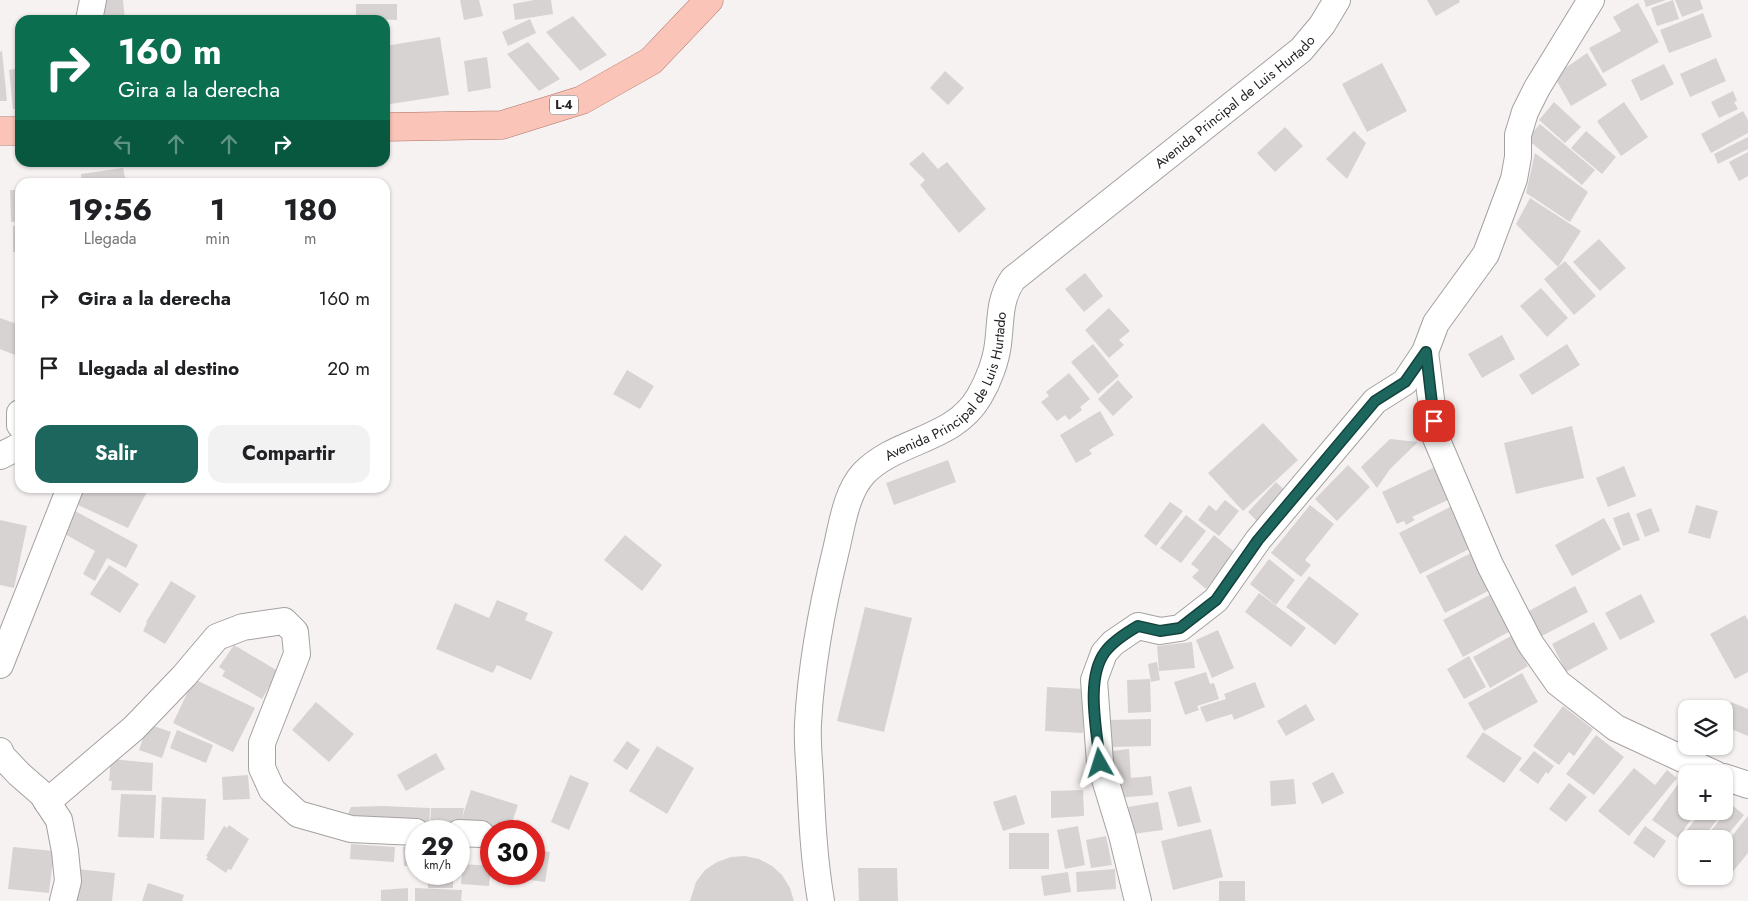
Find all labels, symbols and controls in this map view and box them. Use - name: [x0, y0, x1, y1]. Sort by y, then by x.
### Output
- text: 160 m: [118, 27, 222, 77]
- street label: Avenida Principal de Luis Hurtado: [1150, 30, 1320, 173]
- icon: right: [35, 35, 100, 100]
- text: Gira a la derecha: [118, 73, 280, 105]
- road number: L-4: [550, 96, 578, 114]
- icon: left: [109, 130, 137, 158]
- icon: ahead: [162, 130, 190, 158]
- icon: ahead: [215, 130, 243, 158]
- icon: right: [268, 130, 296, 158]
- text: 19:56: [68, 188, 152, 231]
- text: 1: [210, 188, 225, 231]
- text: 180: [283, 188, 337, 231]
- text: Llegada: [84, 227, 136, 250]
- text: min: [205, 227, 230, 250]
- text: m: [304, 227, 316, 250]
- icon: right: [35, 284, 63, 312]
- text: Gira a la derecha: [78, 285, 231, 312]
- text: 160 m: [319, 285, 370, 312]
- street label: Avenida Principal de Luis Hurtado: [881, 310, 1011, 465]
- icon: arrive: [35, 354, 63, 382]
- text: Llegada al destino: [78, 355, 239, 382]
- text: 20 m: [327, 355, 370, 382]
- pin: [1413, 400, 1455, 442]
- icon: arrive: [1420, 407, 1448, 435]
- button: Salir: [35, 425, 198, 483]
- button: Compartir: [208, 425, 370, 483]
- map controls: [1678, 700, 1733, 885]
- button: layers: [1678, 700, 1733, 755]
- position arrow: [1073, 736, 1125, 788]
- button: +: [1678, 765, 1733, 820]
- speed limit sign: 30: [480, 820, 545, 885]
- text: 29: [421, 828, 454, 864]
- button: −: [1678, 830, 1733, 885]
- text: km/h: [424, 856, 451, 874]

